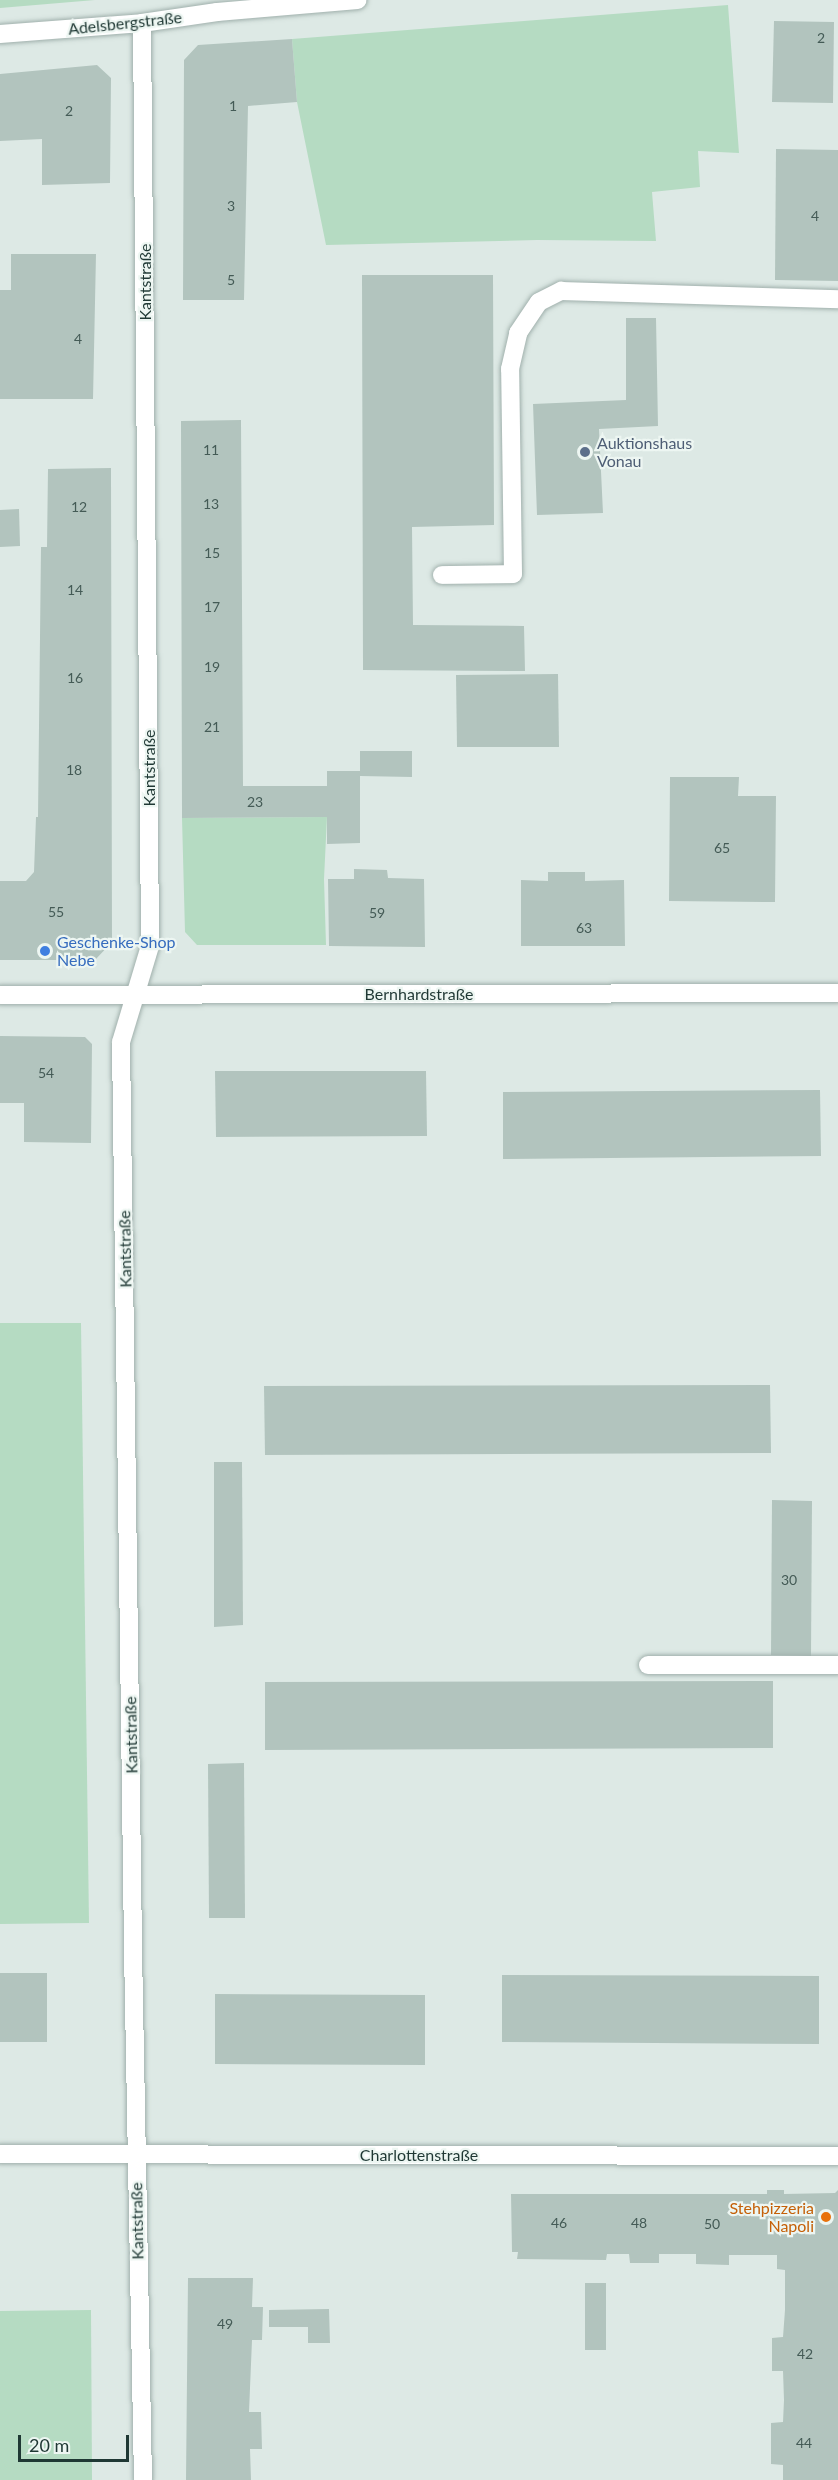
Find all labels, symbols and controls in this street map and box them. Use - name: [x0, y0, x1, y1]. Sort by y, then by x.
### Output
- street label: Adelsbergstraße: [67, 7, 183, 39]
- house number: 2: [817, 30, 825, 46]
- house number: 1: [229, 98, 237, 114]
- house number: 2: [65, 103, 73, 119]
- house number: 3: [227, 198, 235, 214]
- house number: 4: [811, 208, 819, 224]
- street label: Kantstraße: [135, 243, 155, 321]
- house number: 5: [227, 272, 235, 288]
- house number: 4: [74, 331, 82, 347]
- place label: Auktionshaus Vonau: [597, 433, 692, 471]
- house number: 11: [203, 442, 219, 458]
- marker: Auktionshaus Vonau: [578, 445, 592, 459]
- house number: 13: [203, 496, 219, 512]
- house number: 12: [71, 499, 87, 515]
- house number: 15: [204, 545, 220, 561]
- house number: 14: [67, 582, 83, 598]
- house number: 17: [204, 599, 220, 615]
- house number: 19: [204, 659, 220, 675]
- house number: 16: [67, 670, 83, 686]
- house number: 21: [204, 719, 220, 735]
- street label: Kantstraße: [139, 729, 159, 807]
- house number: 18: [66, 762, 82, 778]
- house number: 23: [247, 794, 263, 810]
- house number: 65: [714, 840, 730, 856]
- house number: 55: [48, 904, 64, 920]
- house number: 59: [369, 905, 385, 921]
- house number: 63: [576, 920, 592, 936]
- place label: Geschenke-Shop Nebe: [57, 932, 175, 970]
- marker: Geschenke-Shop Nebe: [38, 944, 52, 958]
- street label: Bernhardstraße: [365, 984, 473, 1004]
- house number: 54: [38, 1065, 54, 1081]
- street label: Kantstraße: [115, 1210, 135, 1288]
- house number: 30: [781, 1572, 797, 1588]
- street label: Kantstraße: [121, 1696, 141, 1774]
- street label: Charlottenstraße: [360, 2145, 478, 2165]
- street label: Kantstraße: [127, 2182, 147, 2260]
- place label: Stehpizzeria Napoli: [729, 2198, 814, 2236]
- marker: Stehpizzeria Napoli: [819, 2210, 833, 2224]
- house number: 46: [551, 2215, 567, 2231]
- house number: 48: [631, 2215, 647, 2231]
- house number: 50: [704, 2216, 720, 2232]
- house number: 49: [217, 2316, 233, 2332]
- house number: 42: [797, 2346, 813, 2362]
- scale bar: [21, 2423, 132, 2461]
- text: 20 m: [29, 2434, 69, 2456]
- house number: 44: [796, 2435, 812, 2451]

